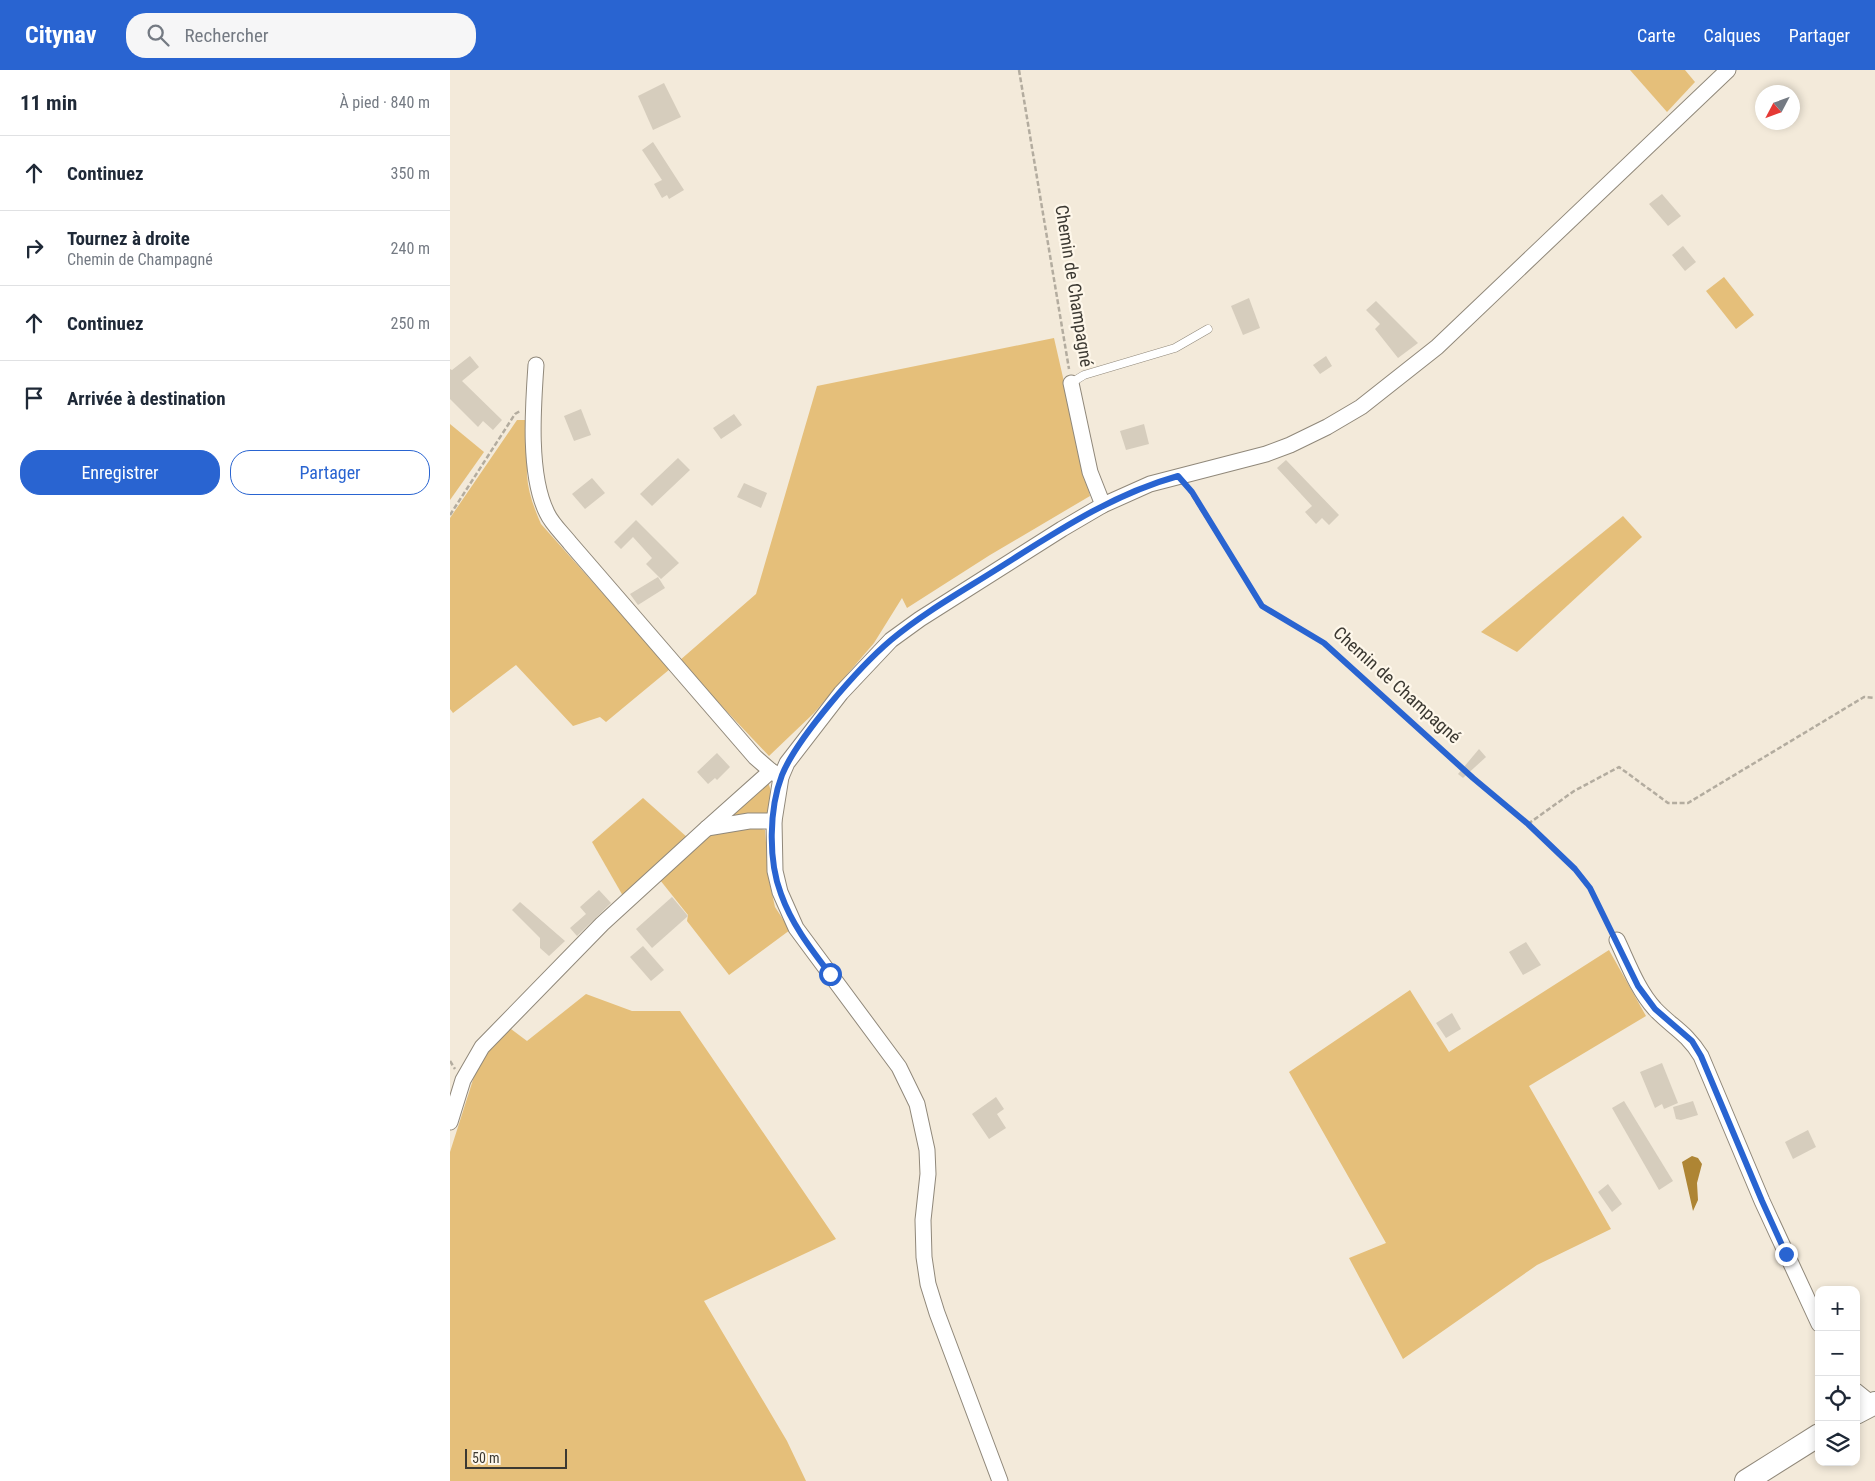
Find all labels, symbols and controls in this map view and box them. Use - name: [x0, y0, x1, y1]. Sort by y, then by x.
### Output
- search box: [126, 13, 476, 58]
- text: Citynav: [25, 21, 96, 49]
- icon: search: [144, 21, 172, 49]
- text: Rechercher: [184, 24, 269, 47]
- text: Carte: [1637, 25, 1676, 46]
- text: Calques: [1704, 25, 1761, 46]
- text: Partager: [1789, 25, 1850, 46]
- north arrow: [1755, 85, 1800, 130]
- text: 11 min: [20, 91, 77, 115]
- text: À pied · 840 m: [339, 93, 430, 112]
- icon: ahead: [20, 159, 48, 187]
- text: Continuez: [67, 162, 144, 185]
- text: 350 m: [391, 164, 430, 183]
- street label: Chemin de Champagné: [1051, 203, 1098, 369]
- text: Tournez à droite: [67, 227, 190, 250]
- icon: right: [20, 234, 48, 262]
- text: 240 m: [391, 239, 430, 258]
- text: Chemin de Champagné: [67, 250, 213, 269]
- icon: ahead: [20, 309, 48, 337]
- text: Continuez: [67, 312, 144, 335]
- text: 250 m: [391, 314, 430, 333]
- icon: arrive: [20, 384, 48, 412]
- text: Arrivée à destination: [67, 387, 226, 410]
- button: Enregistrer: [20, 450, 220, 495]
- button: Partager: [230, 450, 430, 495]
- street label: Chemin de Champagné: [1329, 622, 1465, 747]
- route start: [819, 963, 842, 986]
- route end: [1775, 1243, 1798, 1266]
- map controls: [1815, 1286, 1860, 1466]
- button: +: [1815, 1286, 1860, 1331]
- button: −: [1815, 1331, 1860, 1376]
- button: locate: [1815, 1376, 1860, 1421]
- button: layers: [1815, 1421, 1860, 1466]
- scale bar: [465, 1446, 568, 1469]
- text: 50 m: [472, 1450, 500, 1466]

